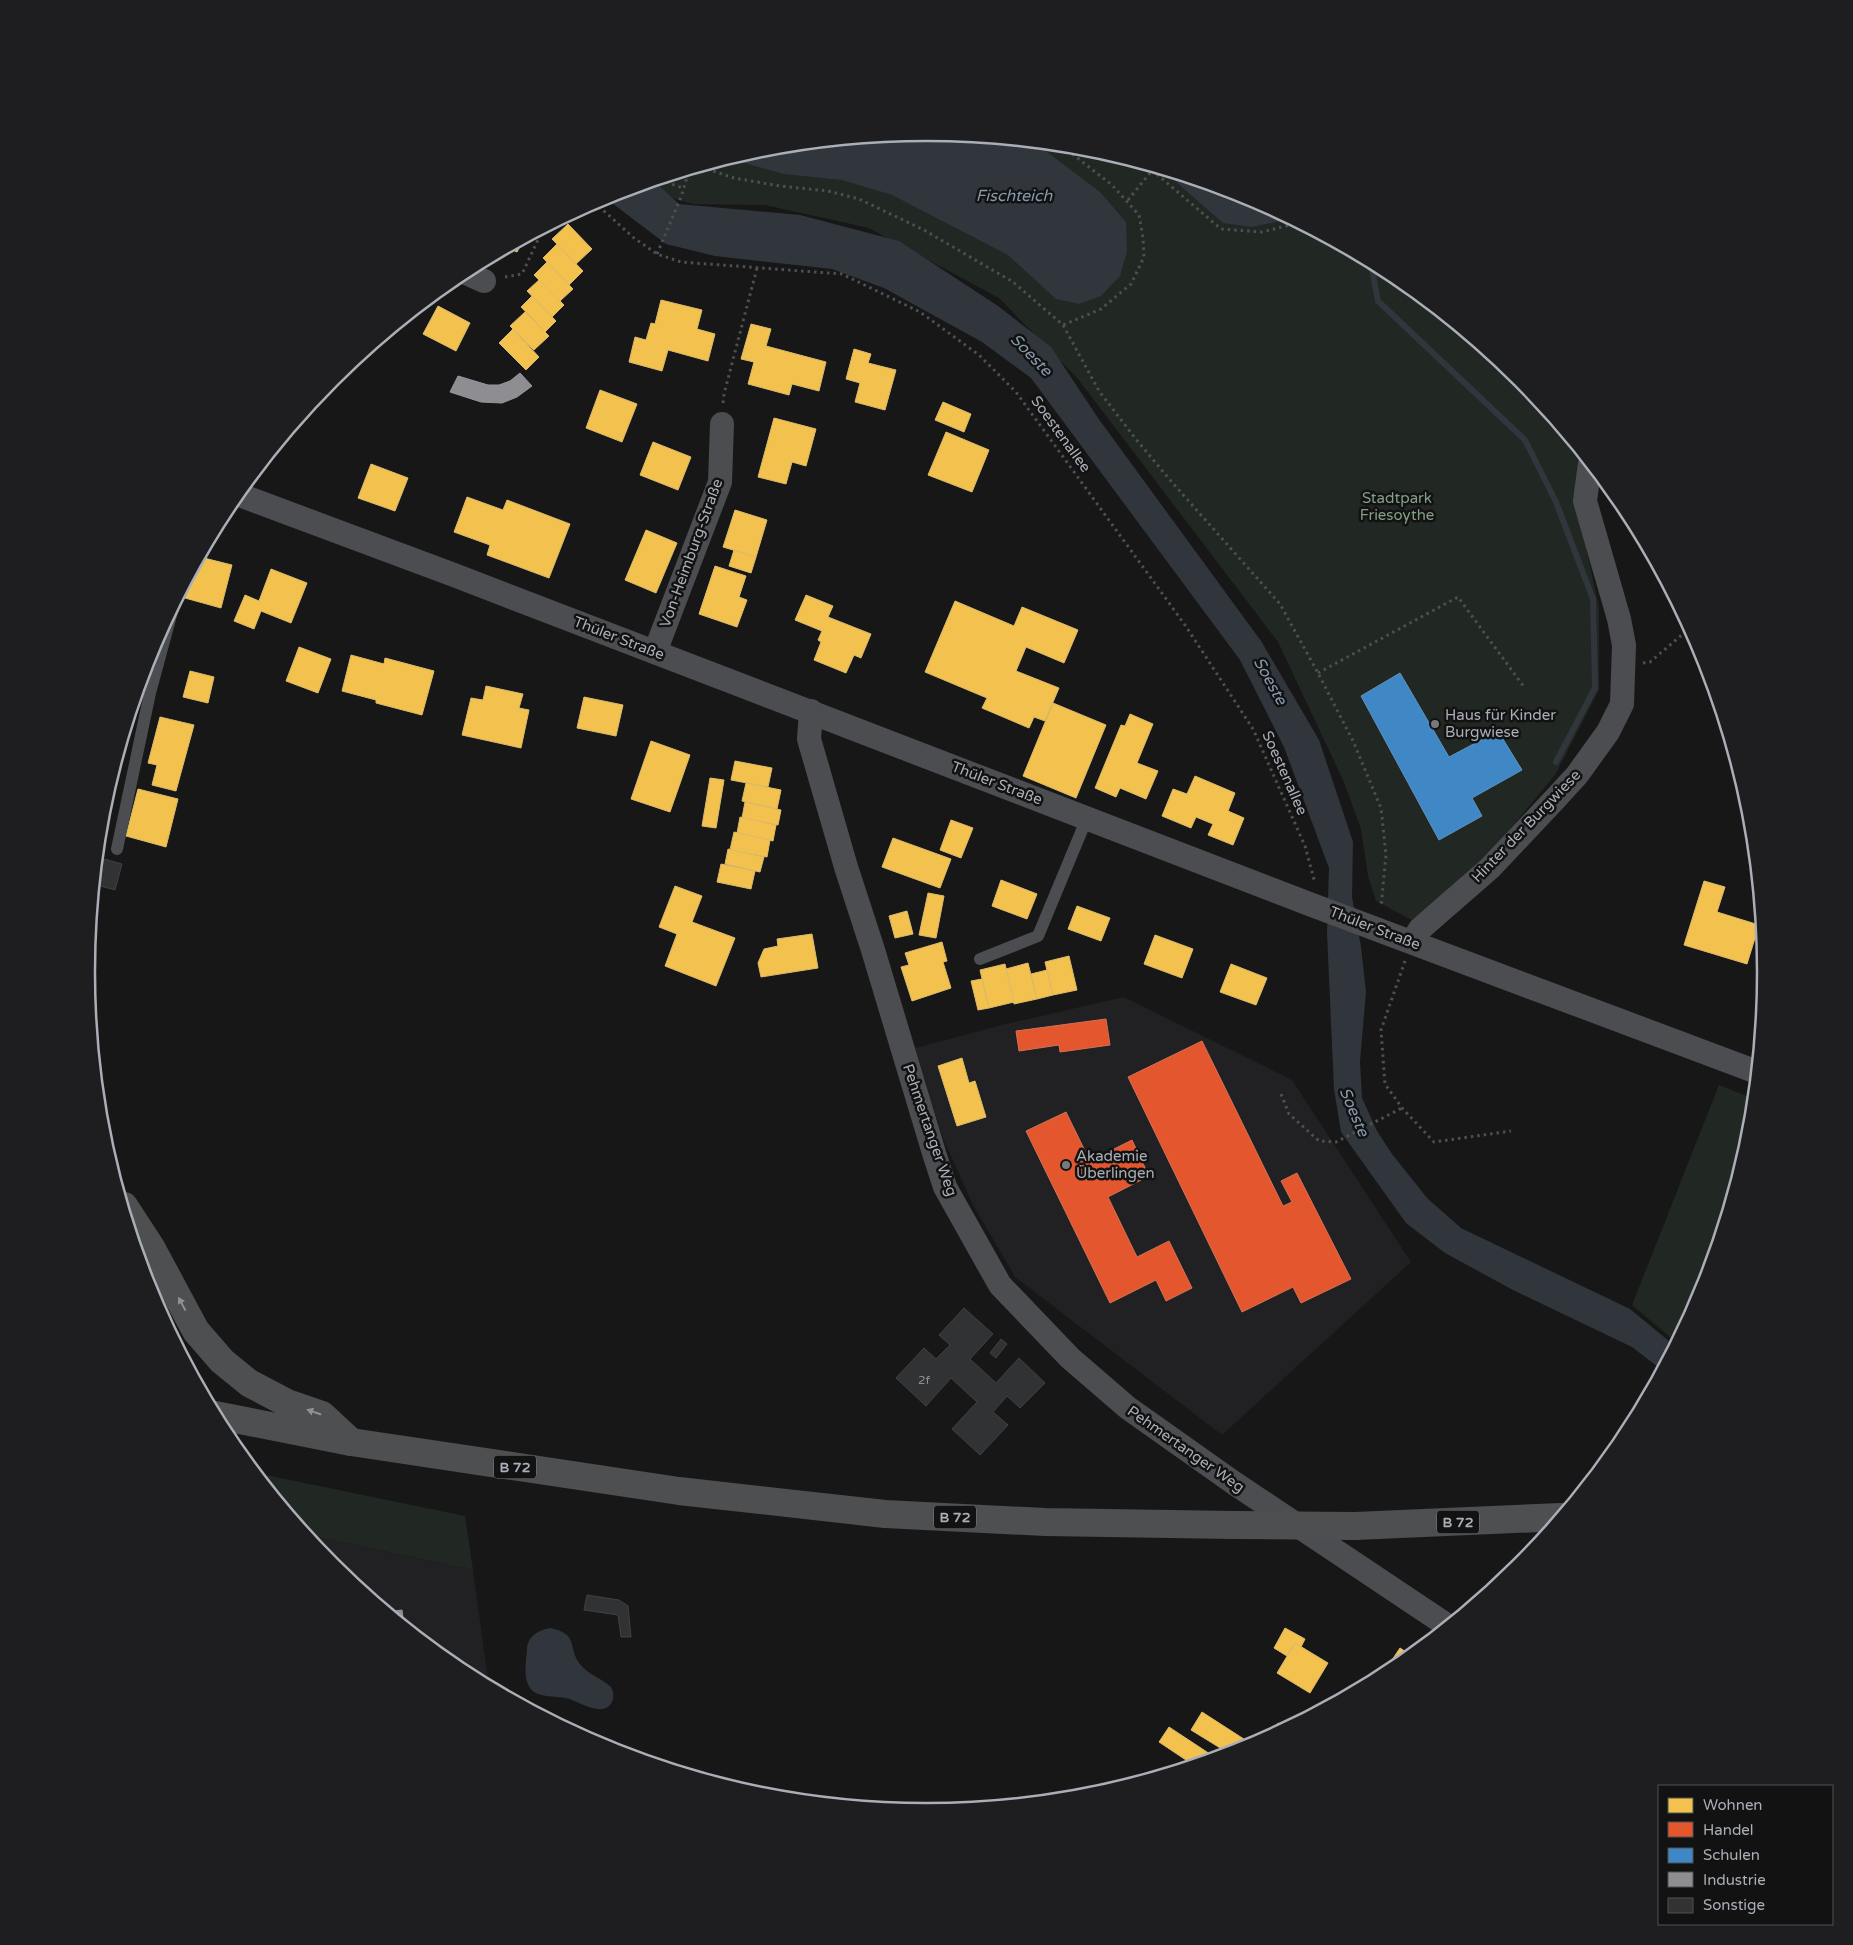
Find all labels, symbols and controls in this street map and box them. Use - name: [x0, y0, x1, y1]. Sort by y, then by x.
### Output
- water label: Fischteich: [976, 186, 1054, 206]
- water label: Soeste: [1006, 330, 1057, 381]
- street label: Soestenallee: [1027, 392, 1095, 476]
- street label: Von-Heimburg-Straße: [656, 476, 726, 630]
- park label: Stadtpark Friesoythe: [1360, 489, 1434, 524]
- street label: Thüler Straße: [571, 612, 667, 664]
- water label: Soeste: [1249, 654, 1292, 709]
- place label: Haus für Kinder Burgwiese: [1445, 706, 1556, 741]
- marker: Haus für Kinder Burgwiese: [1429, 718, 1441, 730]
- street label: Soestenallee: [1258, 728, 1312, 818]
- street label: Thüler Straße: [949, 757, 1045, 809]
- street label: Hinter der Burgwiese: [1468, 766, 1584, 886]
- street label: Thüler Straße: [1327, 902, 1423, 954]
- street label: Pehmertanger Weg: [899, 1061, 961, 1199]
- water label: Soeste: [1335, 1084, 1374, 1140]
- place label: Akademie Überlingen: [1076, 1147, 1155, 1182]
- marker: Akademie Überlingen: [1060, 1159, 1072, 1171]
- one-way arrow: [178, 1297, 186, 1312]
- house number: 2f: [918, 1373, 930, 1387]
- street label: Pehmertanger Weg: [1124, 1402, 1248, 1496]
- one-way arrow: [306, 1408, 321, 1416]
- road number: B 72: [494, 1455, 536, 1478]
- road number: B 72: [934, 1505, 976, 1528]
- road number: B 72: [1437, 1510, 1479, 1534]
- legend: [1658, 1785, 1833, 1925]
- text: Wohnen: [1703, 1796, 1763, 1814]
- text: Handel: [1703, 1821, 1754, 1839]
- text: Schulen: [1703, 1846, 1760, 1864]
- text: Industrie: [1703, 1871, 1766, 1889]
- text: Sonstige: [1703, 1896, 1765, 1914]

